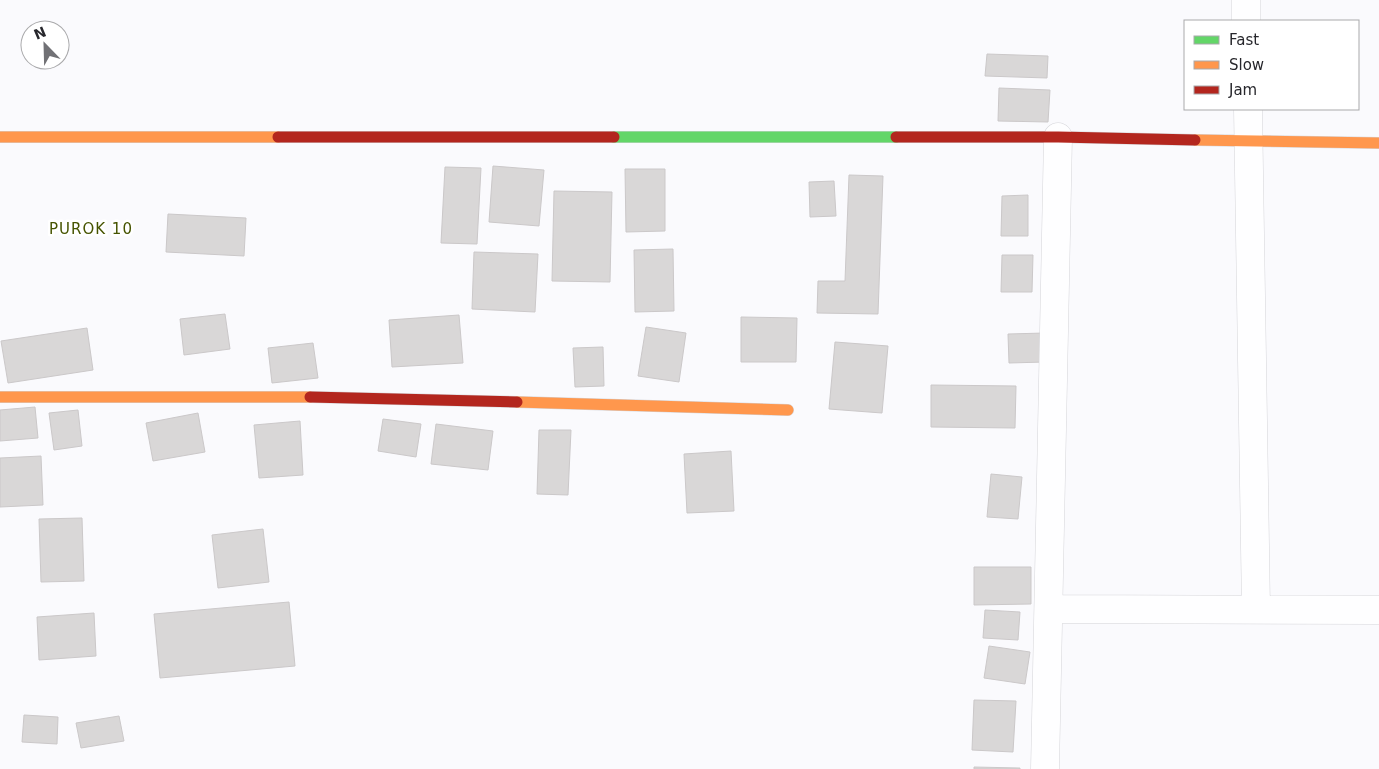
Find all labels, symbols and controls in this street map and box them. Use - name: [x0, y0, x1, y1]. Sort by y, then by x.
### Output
- north arrow: [20, 20, 70, 70]
- legend: [1184, 20, 1359, 110]
- text: N: [31, 23, 48, 43]
- text: Fast: [1229, 31, 1259, 49]
- text: Slow: [1229, 56, 1264, 74]
- text: Jam: [1228, 81, 1257, 99]
- district label: PUROK 10: [49, 220, 133, 238]

